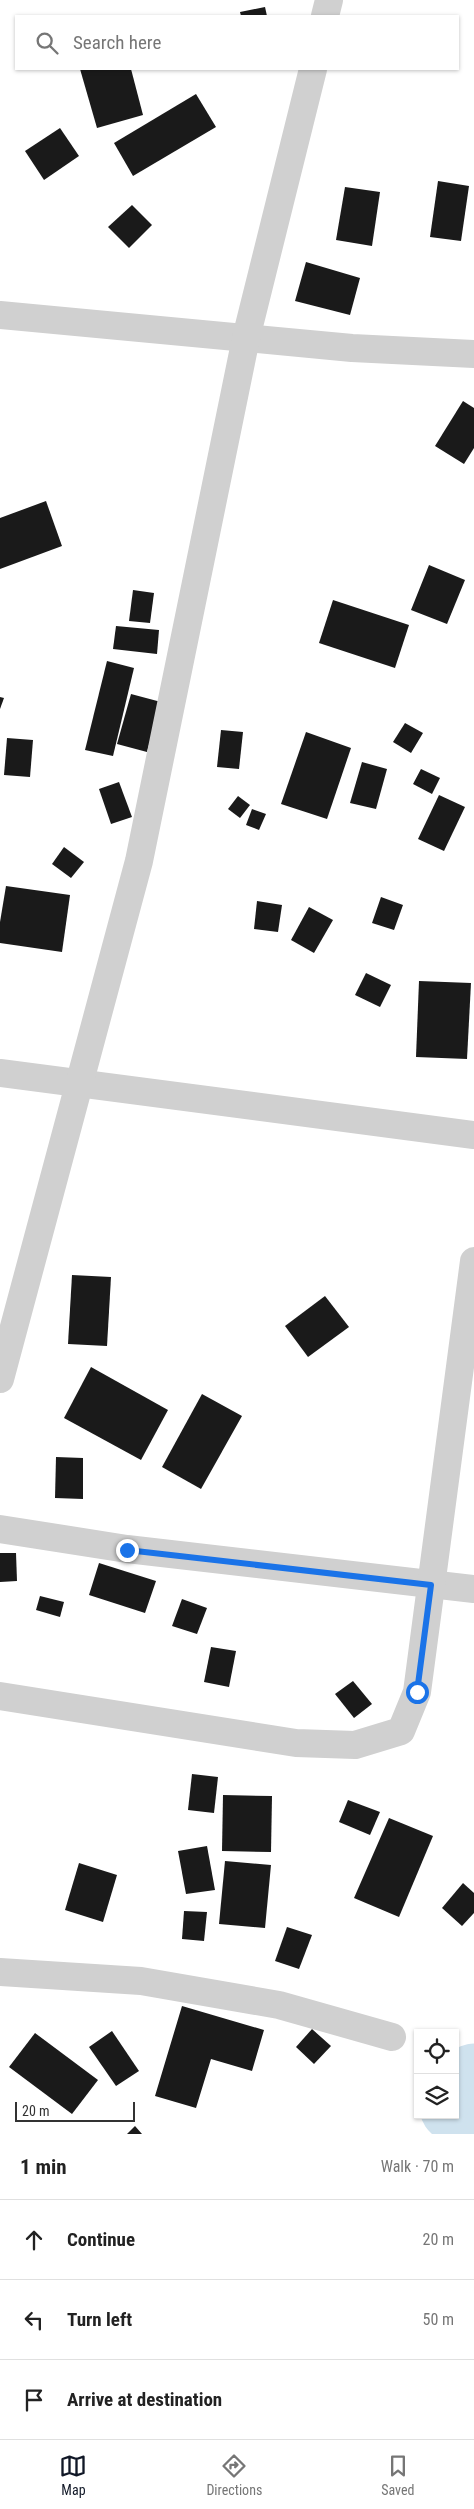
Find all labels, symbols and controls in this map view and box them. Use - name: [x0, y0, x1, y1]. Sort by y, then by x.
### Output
- search box: [15, 15, 459, 70]
- icon: search: [33, 29, 61, 57]
- text: Search here: [73, 31, 161, 54]
- route end: [116, 1539, 139, 1562]
- route start: [406, 1681, 429, 1704]
- map controls: [414, 2029, 459, 2119]
- button: locate: [414, 2029, 459, 2074]
- button: layers: [414, 2074, 459, 2119]
- scale bar: [15, 2099, 135, 2122]
- text: 20 m: [22, 2103, 50, 2119]
- text: 1 min: [20, 2155, 67, 2179]
- text: Walk · 70 m: [381, 2157, 454, 2176]
- icon: ahead: [20, 2226, 48, 2254]
- text: Continue: [67, 2228, 135, 2251]
- text: 20 m: [422, 2230, 454, 2249]
- icon: left: [20, 2306, 48, 2334]
- text: Turn left: [67, 2308, 132, 2331]
- text: 50 m: [422, 2310, 454, 2329]
- icon: arrive: [20, 2386, 48, 2414]
- text: Arrive at destination: [67, 2388, 222, 2411]
- tab: Map: [59, 2452, 87, 2498]
- tab: Directions: [206, 2452, 262, 2498]
- tab: Saved: [381, 2452, 415, 2498]

